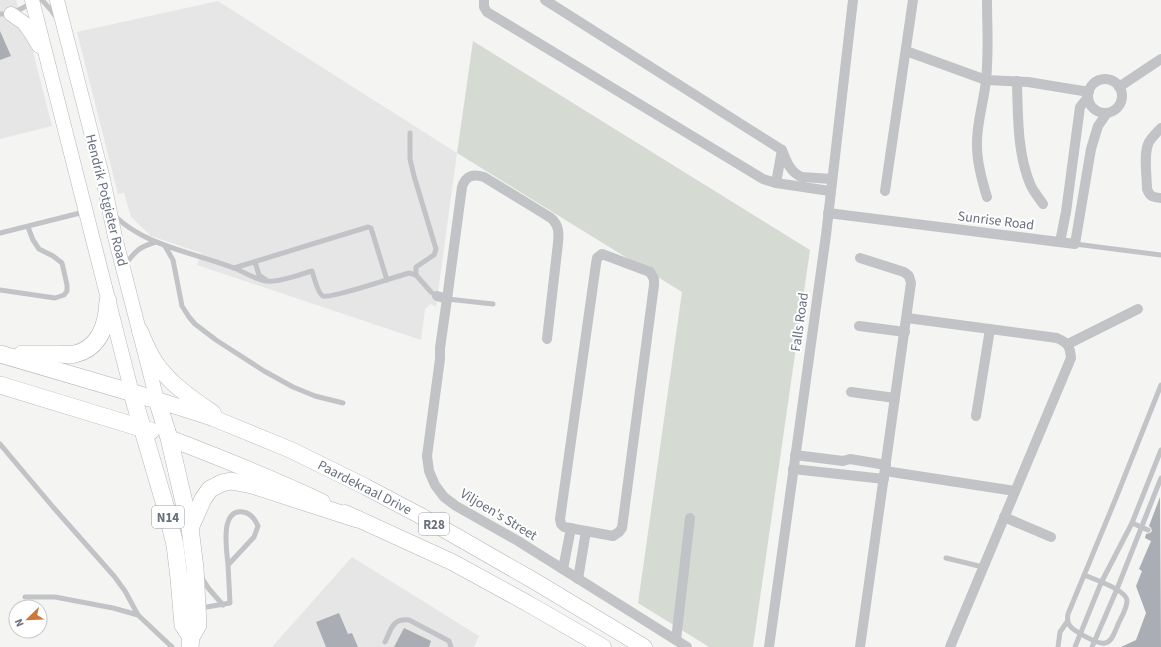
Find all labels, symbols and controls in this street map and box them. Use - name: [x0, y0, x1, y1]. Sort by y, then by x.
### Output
- street label: Hendrik Potgieter Road: [80, 132, 132, 268]
- street label: Sunrise Road: [957, 206, 1035, 236]
- street label: Falls Road: [786, 291, 814, 353]
- street label: Paardekraal Drive: [314, 456, 415, 520]
- street label: Viljoen's Street: [456, 484, 541, 546]
- road number: N14: [152, 506, 184, 528]
- road number: R28: [419, 513, 449, 535]
- north arrow: [8, 599, 48, 639]
- text: N: [11, 616, 28, 629]

